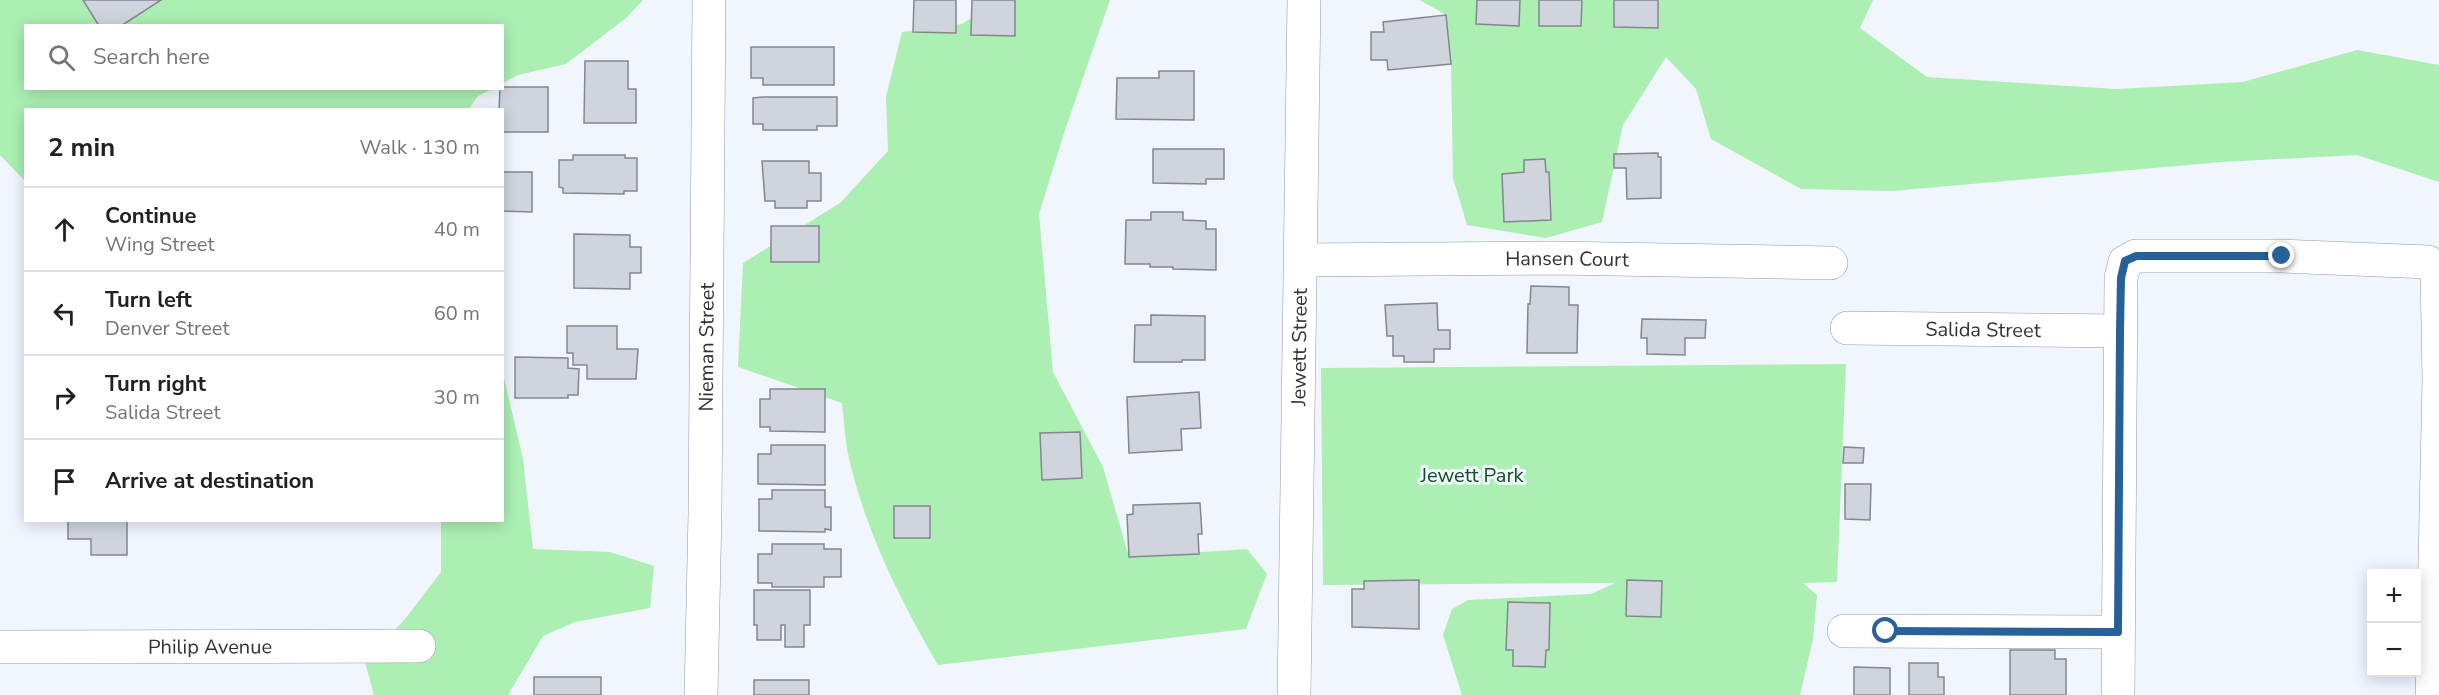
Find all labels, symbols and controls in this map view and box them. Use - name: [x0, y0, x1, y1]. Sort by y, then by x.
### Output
- search box: [24, 24, 504, 90]
- icon: search: [45, 41, 78, 74]
- text: Search here: [93, 42, 210, 72]
- text: 2 min: [48, 130, 115, 165]
- text: Walk · 130 m: [360, 134, 480, 161]
- text: Continue: [105, 201, 196, 231]
- icon: ahead: [48, 213, 81, 246]
- text: 40 m: [434, 216, 480, 243]
- text: Wing Street: [105, 231, 214, 258]
- route end: [2268, 242, 2294, 268]
- street label: Hansen Court: [1505, 244, 1630, 273]
- street label: Nieman Street: [692, 281, 720, 412]
- text: Turn left: [105, 285, 192, 315]
- street label: Jewett Street: [1285, 287, 1313, 407]
- icon: left: [48, 297, 81, 330]
- text: 60 m: [434, 300, 480, 327]
- text: Denver Street: [105, 315, 229, 342]
- street label: Salida Street: [1925, 315, 2042, 344]
- text: Turn right: [105, 369, 206, 399]
- icon: right: [48, 381, 81, 414]
- text: 30 m: [434, 384, 480, 411]
- text: Salida Street: [105, 399, 220, 426]
- park label: Jewett Park: [1419, 462, 1525, 489]
- icon: arrive: [48, 465, 81, 498]
- text: Arrive at destination: [105, 466, 314, 496]
- map controls: [2367, 569, 2421, 677]
- button: +: [2367, 569, 2421, 623]
- route start: [1872, 617, 1898, 643]
- button: −: [2367, 623, 2421, 677]
- street label: Philip Avenue: [148, 633, 272, 660]

